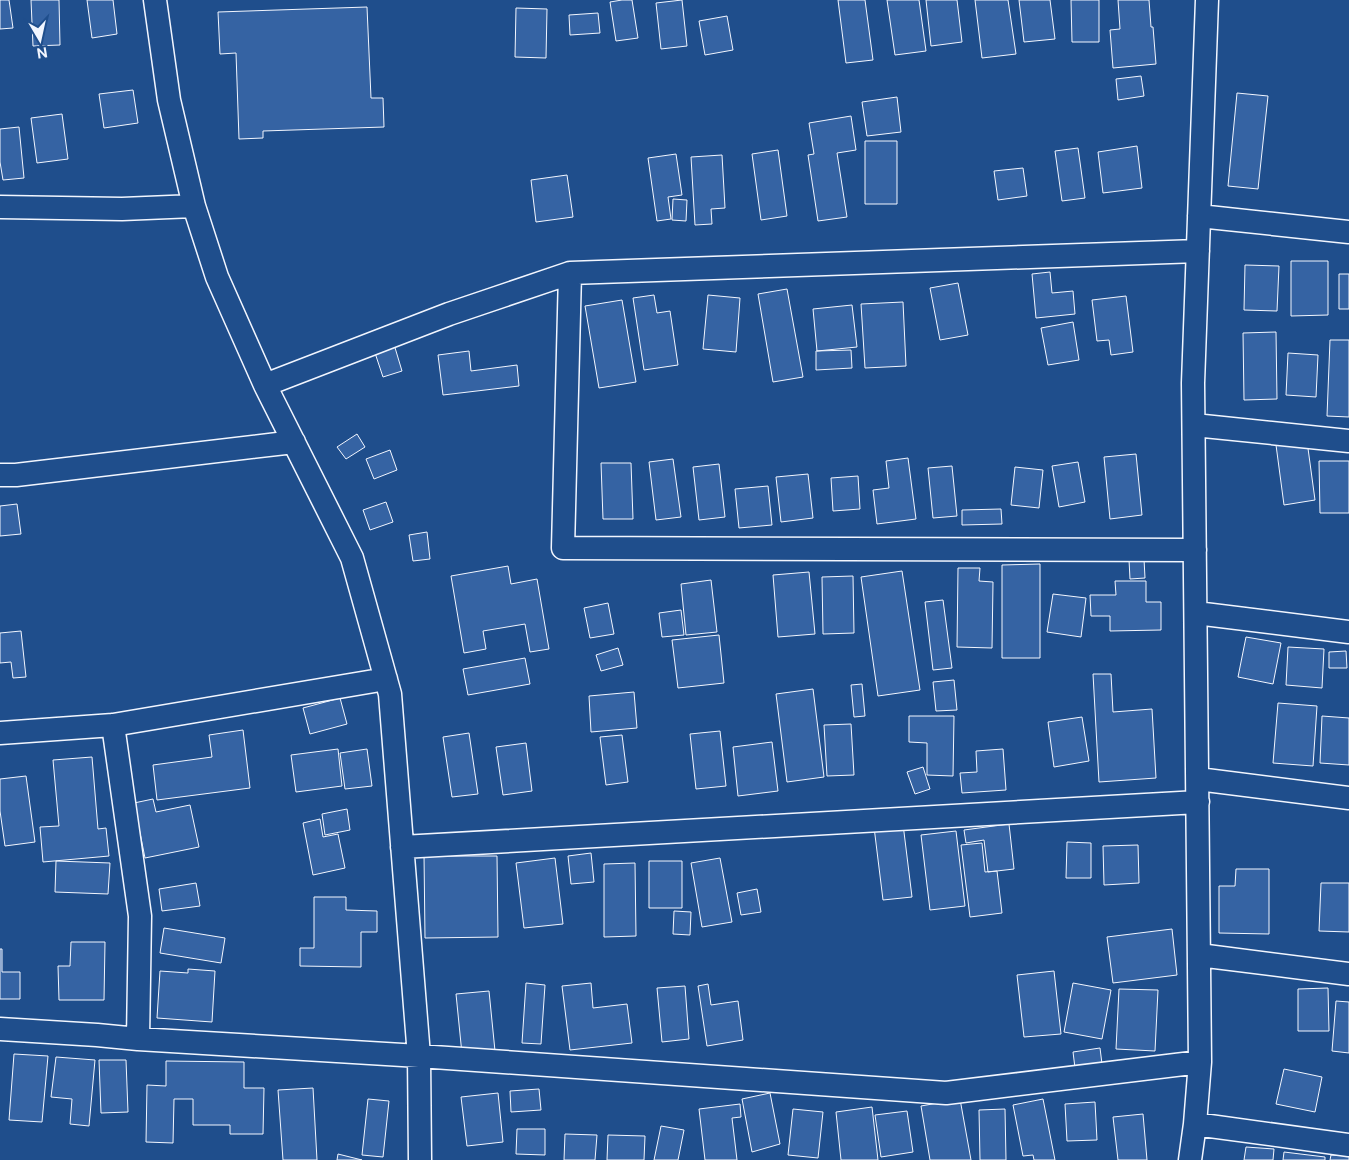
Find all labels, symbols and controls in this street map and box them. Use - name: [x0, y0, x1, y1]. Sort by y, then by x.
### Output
- north arrow: [15, 15, 65, 65]
- text: N: [35, 44, 49, 62]

